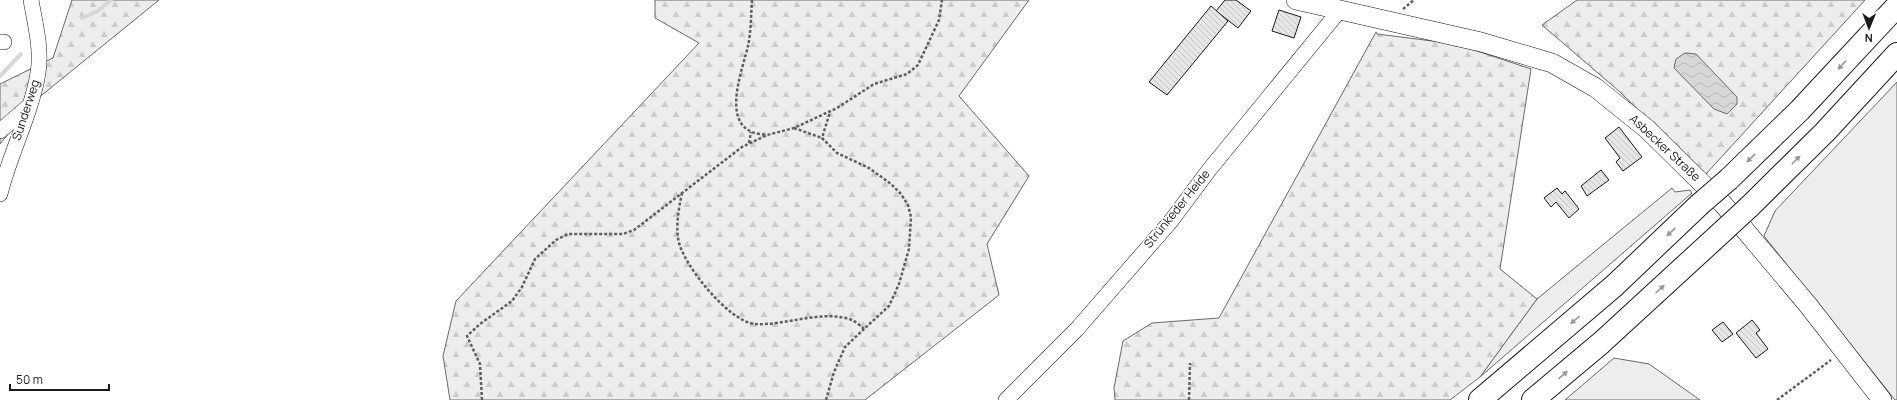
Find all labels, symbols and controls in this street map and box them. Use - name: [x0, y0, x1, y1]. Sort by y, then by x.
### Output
- north arrow: [1849, 8, 1889, 48]
- text: N: [1865, 31, 1873, 46]
- one-way arrow: [1838, 60, 1847, 70]
- street label: Sunderweg: [8, 77, 43, 143]
- street label: Asbecker Straße: [1626, 110, 1705, 185]
- one-way arrow: [1746, 153, 1756, 163]
- one-way arrow: [1791, 155, 1801, 165]
- street label: Strünkeder Heide: [1140, 166, 1214, 252]
- one-way arrow: [1666, 227, 1676, 237]
- one-way arrow: [1655, 284, 1665, 293]
- one-way arrow: [1570, 315, 1580, 324]
- scale bar: [10, 366, 109, 392]
- one-way arrow: [1558, 370, 1568, 379]
- text: 50 m: [16, 371, 43, 388]

